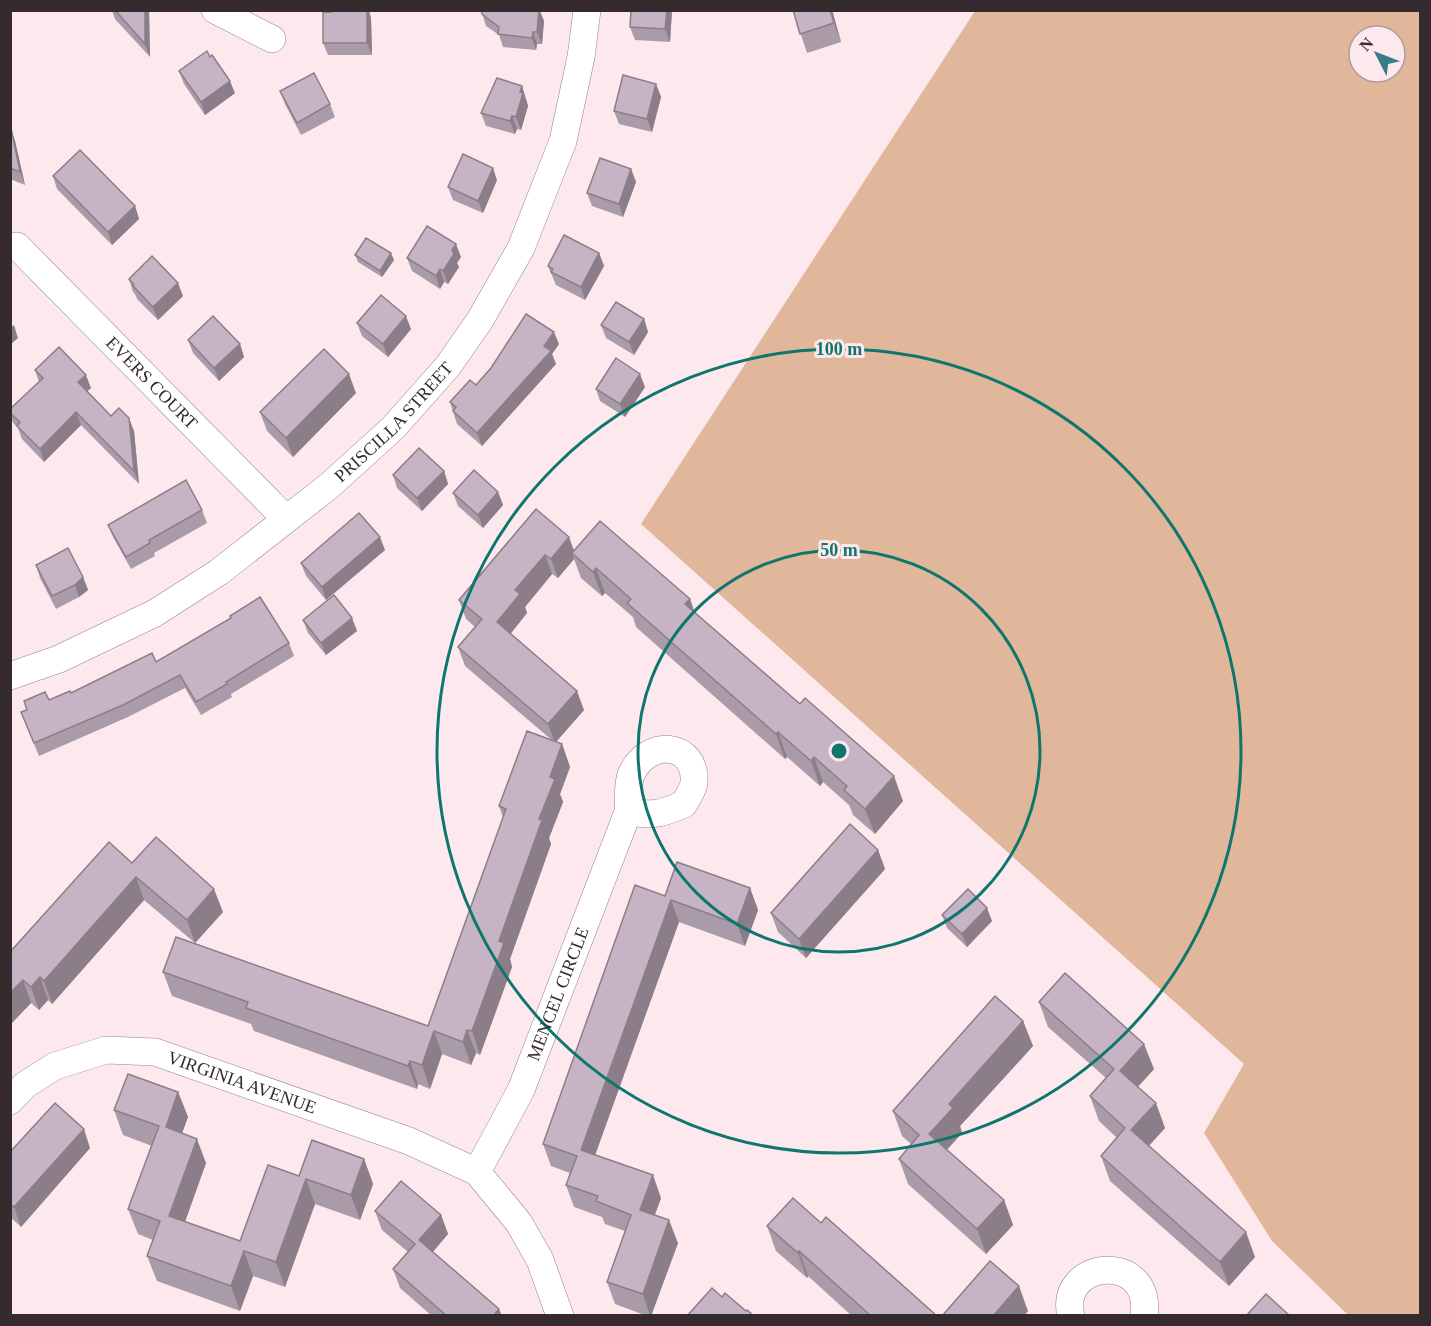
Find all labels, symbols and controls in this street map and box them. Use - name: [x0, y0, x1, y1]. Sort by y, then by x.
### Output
- north arrow: [1347, 24, 1407, 84]
- text: N: [1356, 34, 1377, 54]
- street label: EVERS COURT: [102, 332, 202, 433]
- text: 100 m: [816, 339, 862, 359]
- street label: PRISCILLA STREET: [330, 358, 457, 486]
- text: 50 m: [820, 540, 858, 560]
- centre of rings: [829, 741, 849, 761]
- street label: MENCEL CIRCLE: [523, 924, 593, 1064]
- street label: VIRGINIA AVENUE: [165, 1047, 319, 1118]

